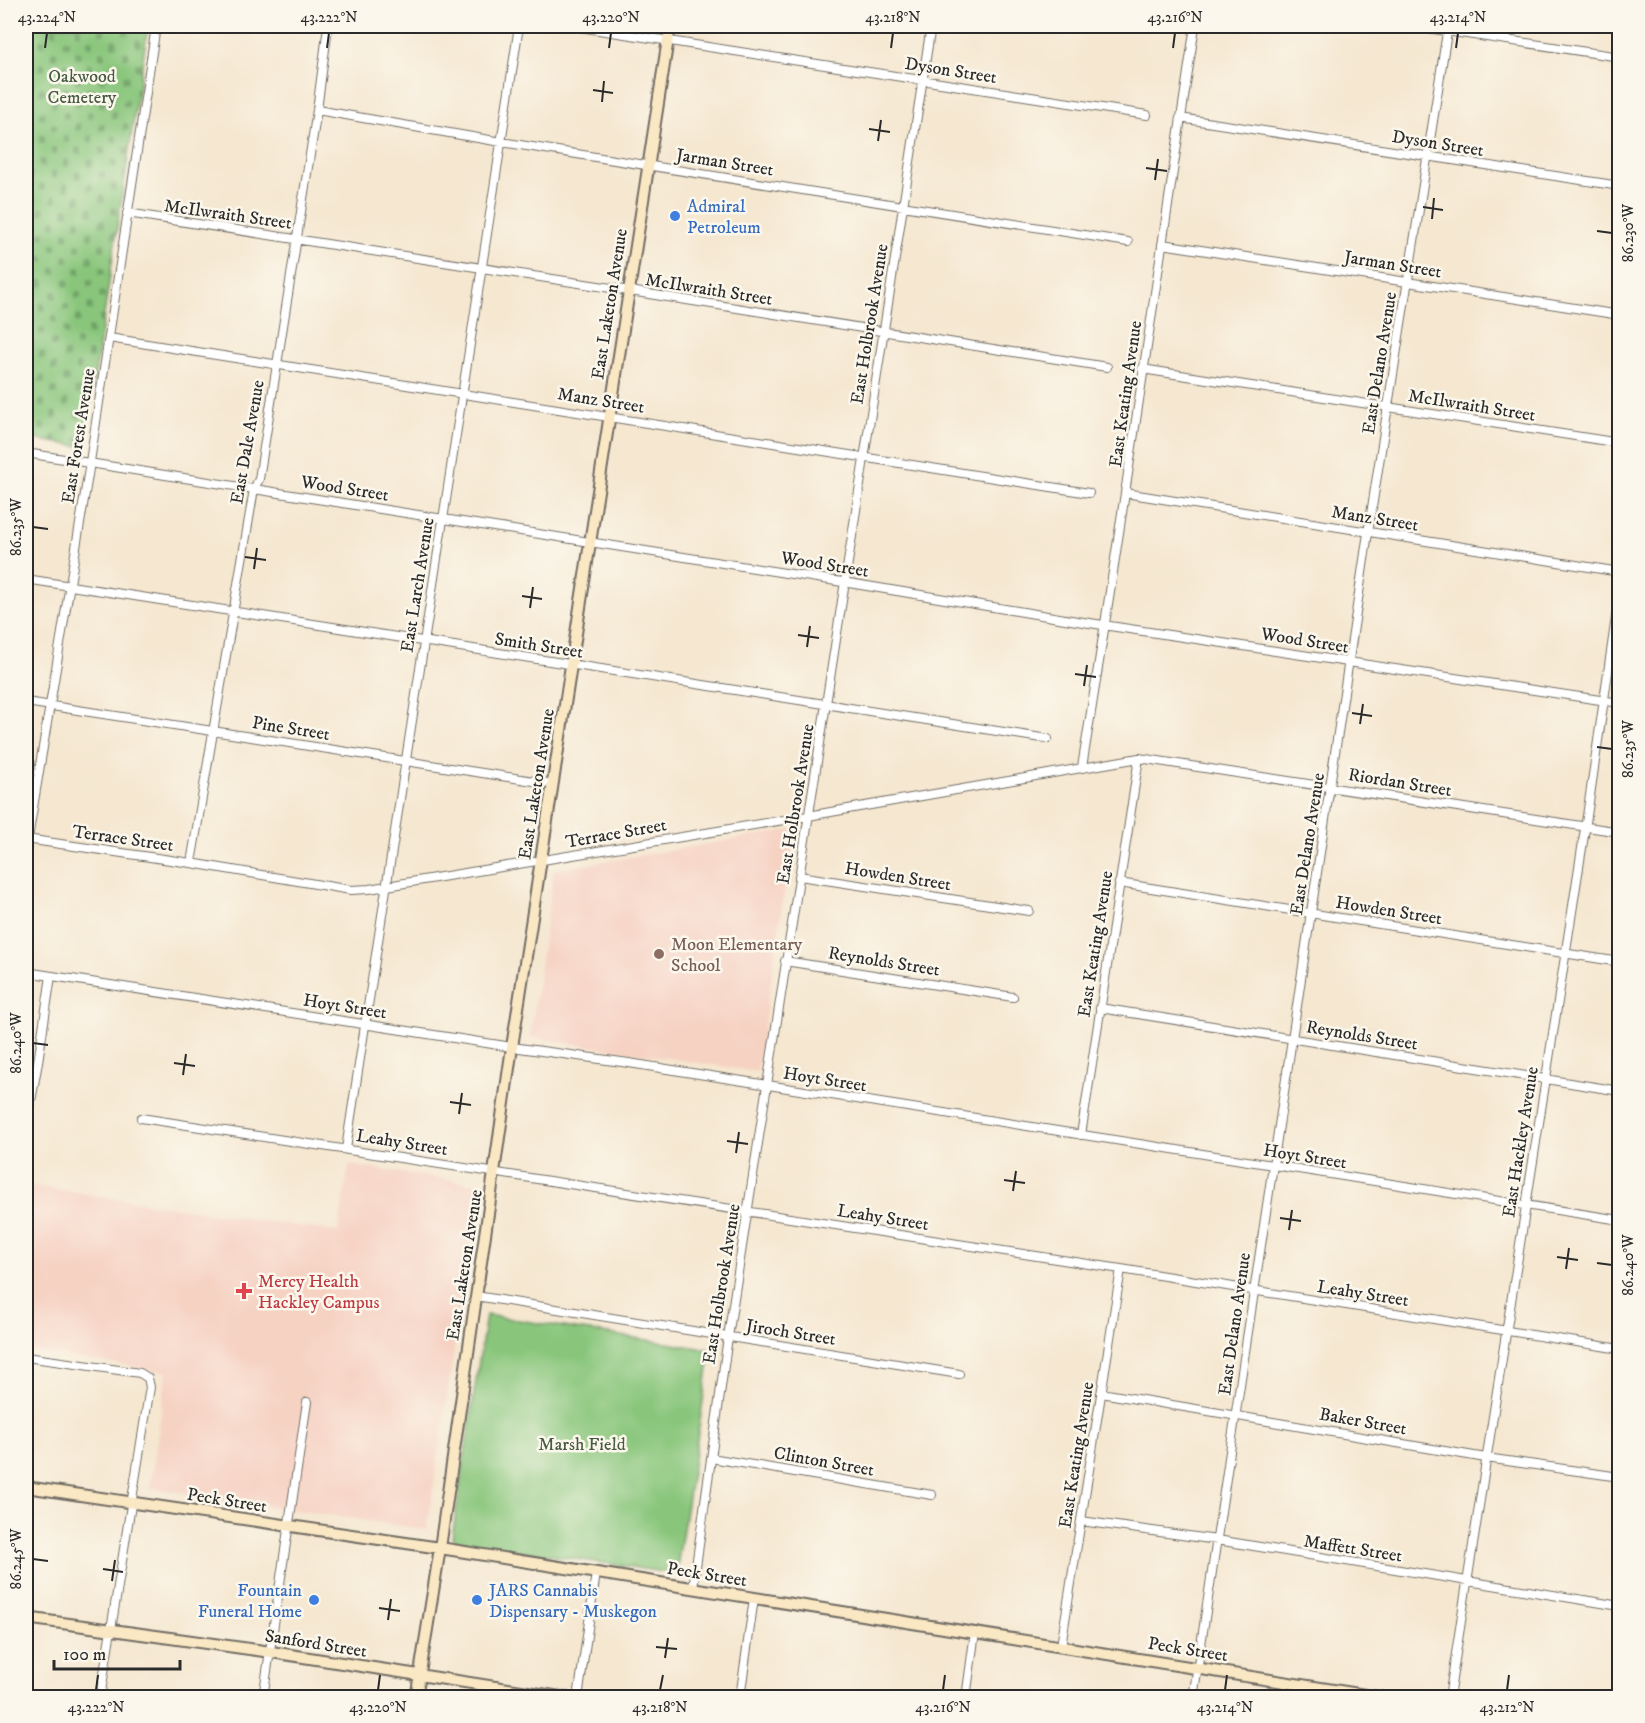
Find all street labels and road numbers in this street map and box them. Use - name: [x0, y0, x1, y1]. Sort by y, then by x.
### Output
- street label: Dyson Street: [903, 53, 999, 89]
- street label: Dyson Street: [1390, 126, 1486, 162]
- street label: Jarman Street: [673, 144, 775, 182]
- street label: McIlwraith Street: [163, 195, 293, 235]
- street label: East Laketon Avenue: [587, 227, 633, 381]
- street label: East Holbrook Avenue: [846, 242, 894, 406]
- street label: Jarman Street: [1341, 246, 1443, 284]
- street label: McIlwraith Street: [644, 269, 774, 311]
- street label: East Delano Avenue: [1358, 290, 1402, 436]
- street label: East Keating Avenue: [1105, 319, 1147, 469]
- street label: East Forest Avenue: [57, 367, 101, 505]
- street label: East Dale Avenue: [226, 378, 270, 506]
- street label: Manz Street: [556, 383, 646, 419]
- street label: McIlwraith Street: [1407, 385, 1537, 427]
- street label: Wood Street: [298, 471, 391, 507]
- street label: Manz Street: [1330, 501, 1420, 537]
- street label: East Larch Avenue: [396, 516, 440, 654]
- street label: Wood Street: [778, 547, 871, 583]
- street label: Wood Street: [1258, 623, 1351, 659]
- street label: Smith Street: [493, 628, 585, 664]
- street label: East Laketon Avenue: [514, 707, 560, 861]
- street label: Pine Street: [250, 712, 331, 746]
- street label: East Holbrook Avenue: [772, 722, 820, 886]
- street label: Riordan Street: [1347, 764, 1453, 802]
- street label: East Delano Avenue: [1286, 771, 1330, 917]
- street label: Terrace Street: [564, 814, 669, 854]
- street label: Terrace Street: [71, 821, 175, 857]
- street label: Howden Street: [843, 858, 953, 896]
- street label: East Keating Avenue: [1074, 869, 1118, 1019]
- street label: Howden Street: [1334, 892, 1444, 930]
- street label: Reynolds Street: [826, 942, 941, 982]
- street label: Hoyt Street: [301, 990, 388, 1024]
- street label: Reynolds Street: [1304, 1016, 1419, 1056]
- street label: Hoyt Street: [781, 1063, 868, 1097]
- street label: East Hackley Avenue: [1498, 1065, 1544, 1219]
- street label: Leahy Street: [355, 1125, 449, 1161]
- street label: Hoyt Street: [1261, 1140, 1348, 1174]
- street label: East Laketon Avenue: [442, 1188, 488, 1342]
- street label: Leahy Street: [836, 1200, 930, 1236]
- street label: East Holbrook Avenue: [698, 1202, 746, 1366]
- street label: East Delano Avenue: [1214, 1251, 1256, 1397]
- street label: Leahy Street: [1316, 1276, 1410, 1312]
- street label: Jiroch Street: [742, 1315, 837, 1351]
- street label: East Keating Avenue: [1055, 1380, 1099, 1530]
- street label: Baker Street: [1317, 1403, 1408, 1441]
- street label: Clinton Street: [772, 1442, 876, 1482]
- street label: Peck Street: [185, 1484, 269, 1518]
- street label: Maffett Street: [1302, 1530, 1404, 1568]
- street label: Peck Street: [665, 1558, 749, 1592]
- street label: Sanford Street: [263, 1625, 369, 1663]
- street label: Peck Street: [1146, 1633, 1230, 1667]

